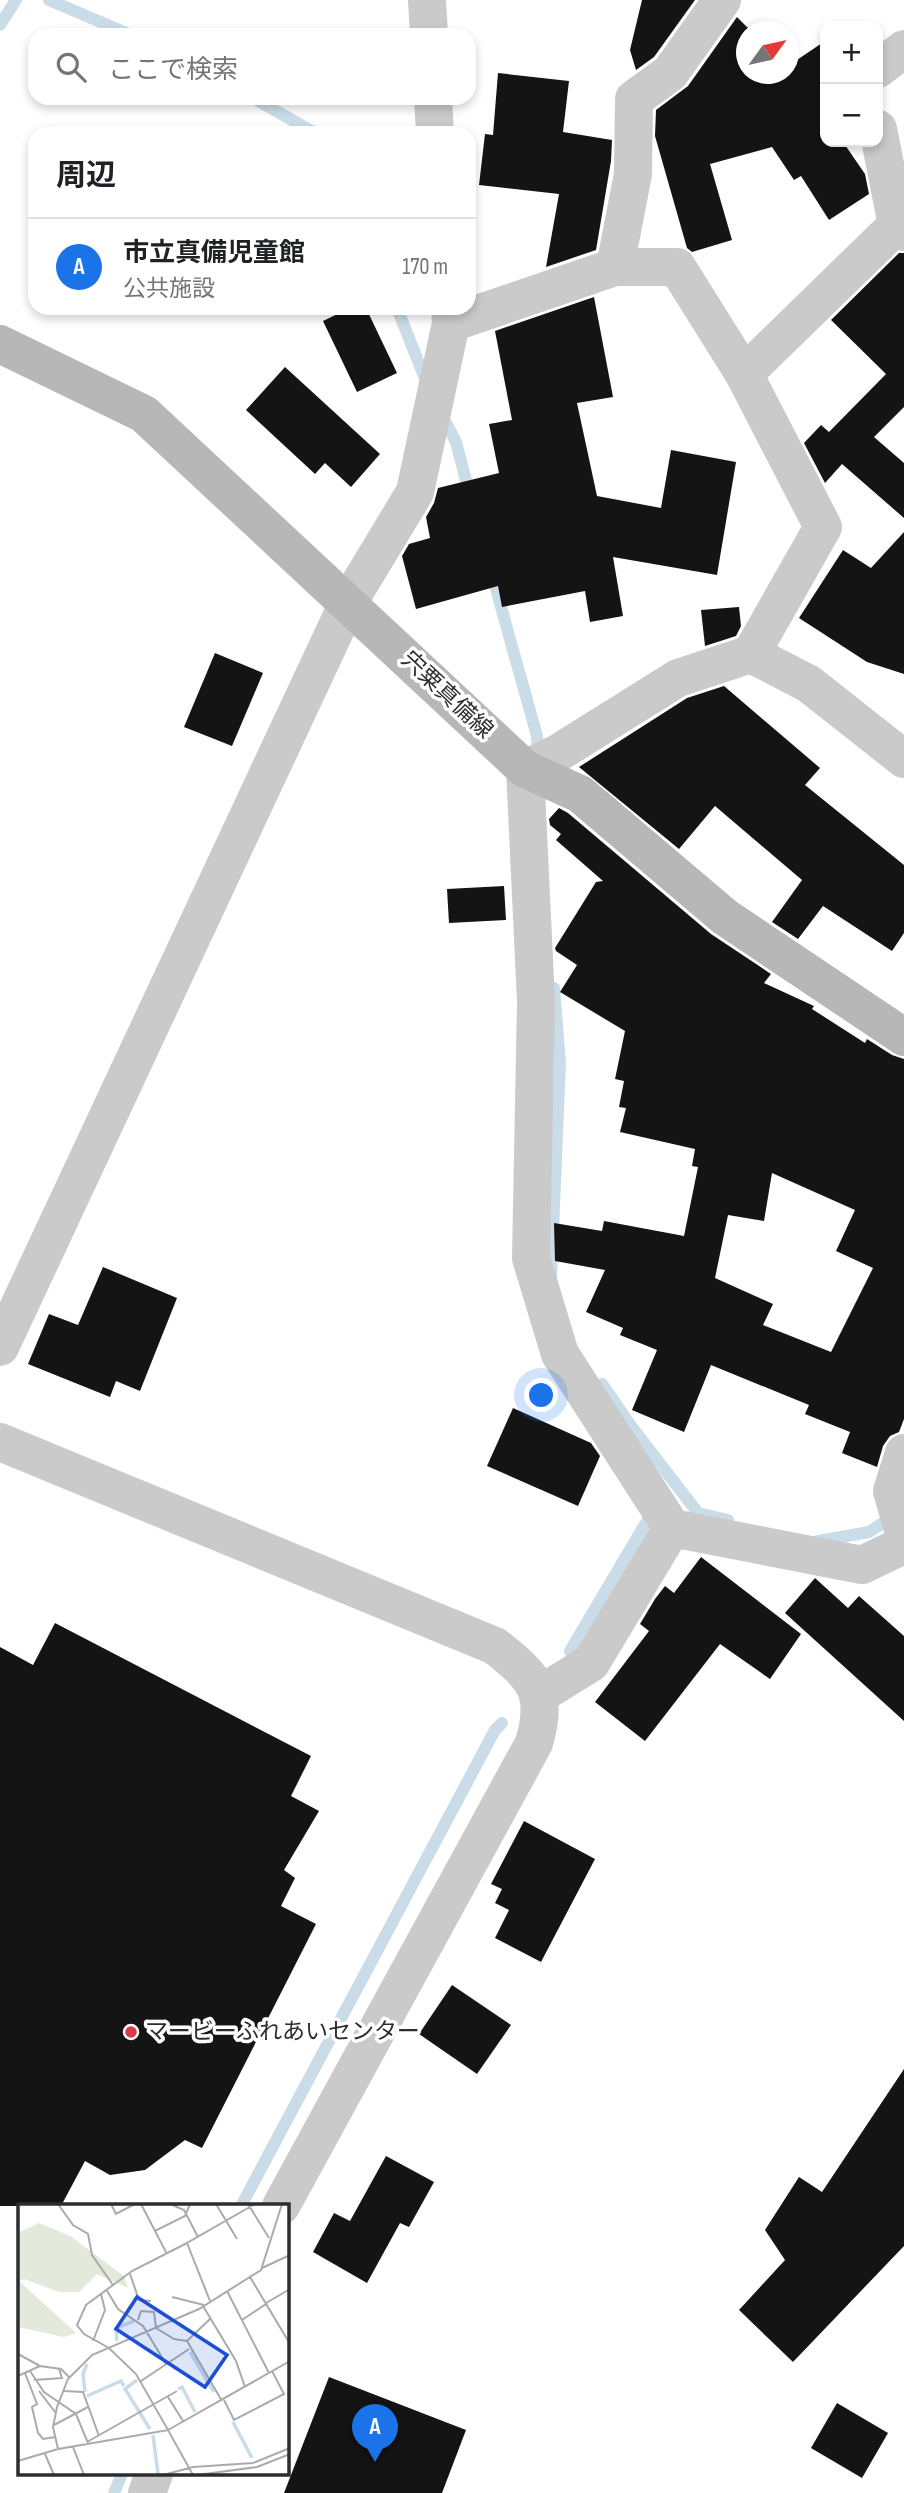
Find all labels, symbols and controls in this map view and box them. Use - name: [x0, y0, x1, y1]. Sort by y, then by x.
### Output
- north arrow: [736, 21, 799, 84]
- map controls: [820, 21, 883, 147]
- button: +: [820, 21, 883, 84]
- search box: [28, 28, 476, 105]
- icon: search: [52, 48, 90, 86]
- text: ここで検索: [108, 55, 238, 86]
- button: −: [820, 84, 883, 147]
- text: 周辺: [56, 158, 116, 194]
- text: 市立真備児童館: [123, 238, 305, 269]
- text: A: [74, 253, 84, 281]
- text: 170 m: [402, 253, 448, 281]
- text: 公共施設: [123, 275, 215, 303]
- street label: 宍粟真備線: [395, 646, 499, 744]
- your location: [524, 1378, 558, 1412]
- place label: マービーふれあいセンター: [145, 2018, 420, 2046]
- marker: マービーふれあいセンター: [123, 2024, 139, 2040]
- inset map: [18, 2204, 289, 2476]
- pin: A: [352, 2404, 398, 2462]

